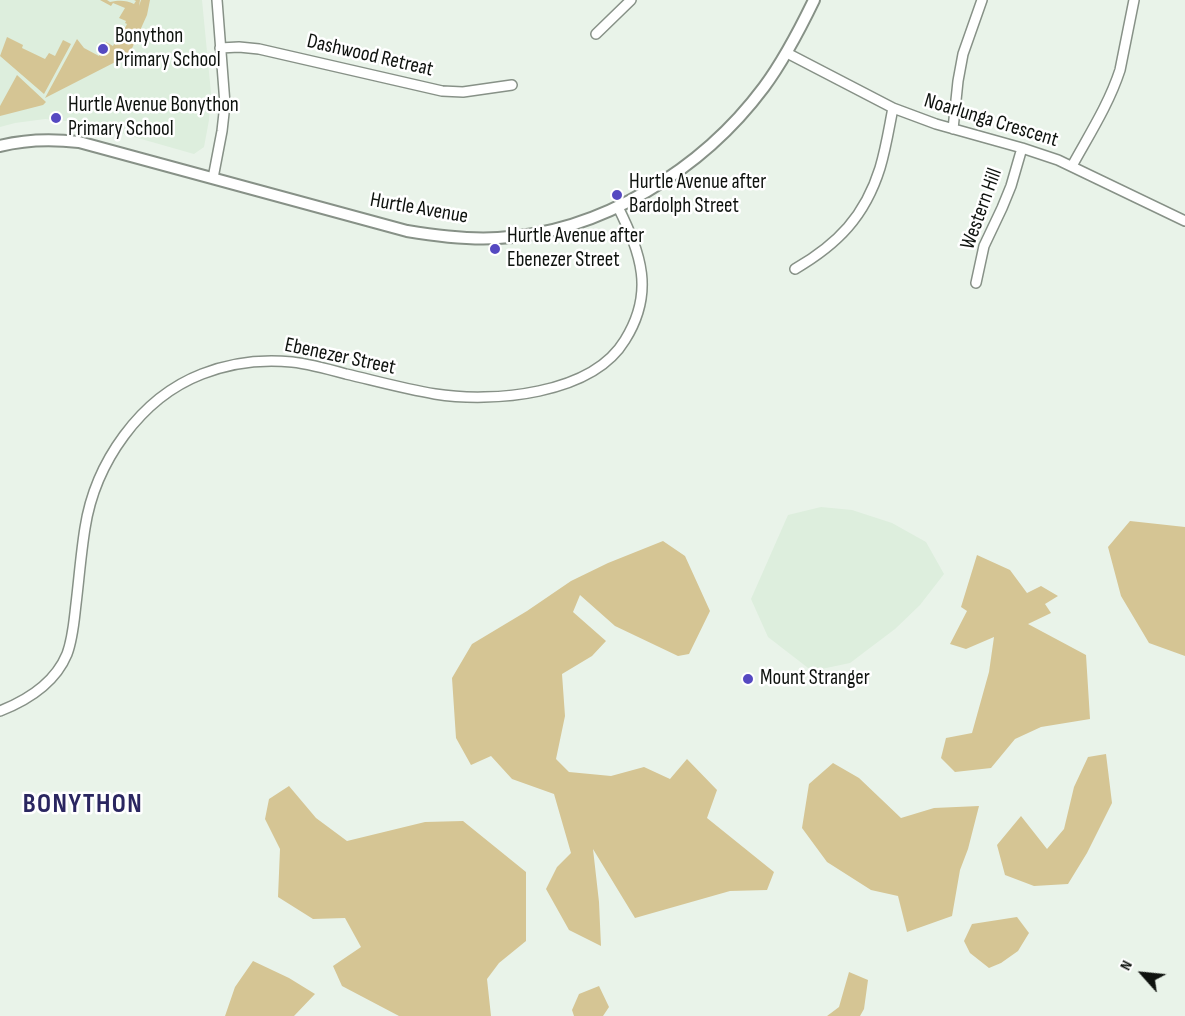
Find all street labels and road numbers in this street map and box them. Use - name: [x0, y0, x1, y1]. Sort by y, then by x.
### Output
- street label: Dashwood Retreat: [304, 29, 436, 83]
- street label: Noarlunga Crescent: [921, 89, 1061, 153]
- street label: Western Hill: [956, 165, 1008, 253]
- street label: Hurtle Avenue: [368, 188, 470, 230]
- street label: Ebenezer Street: [282, 333, 398, 381]

